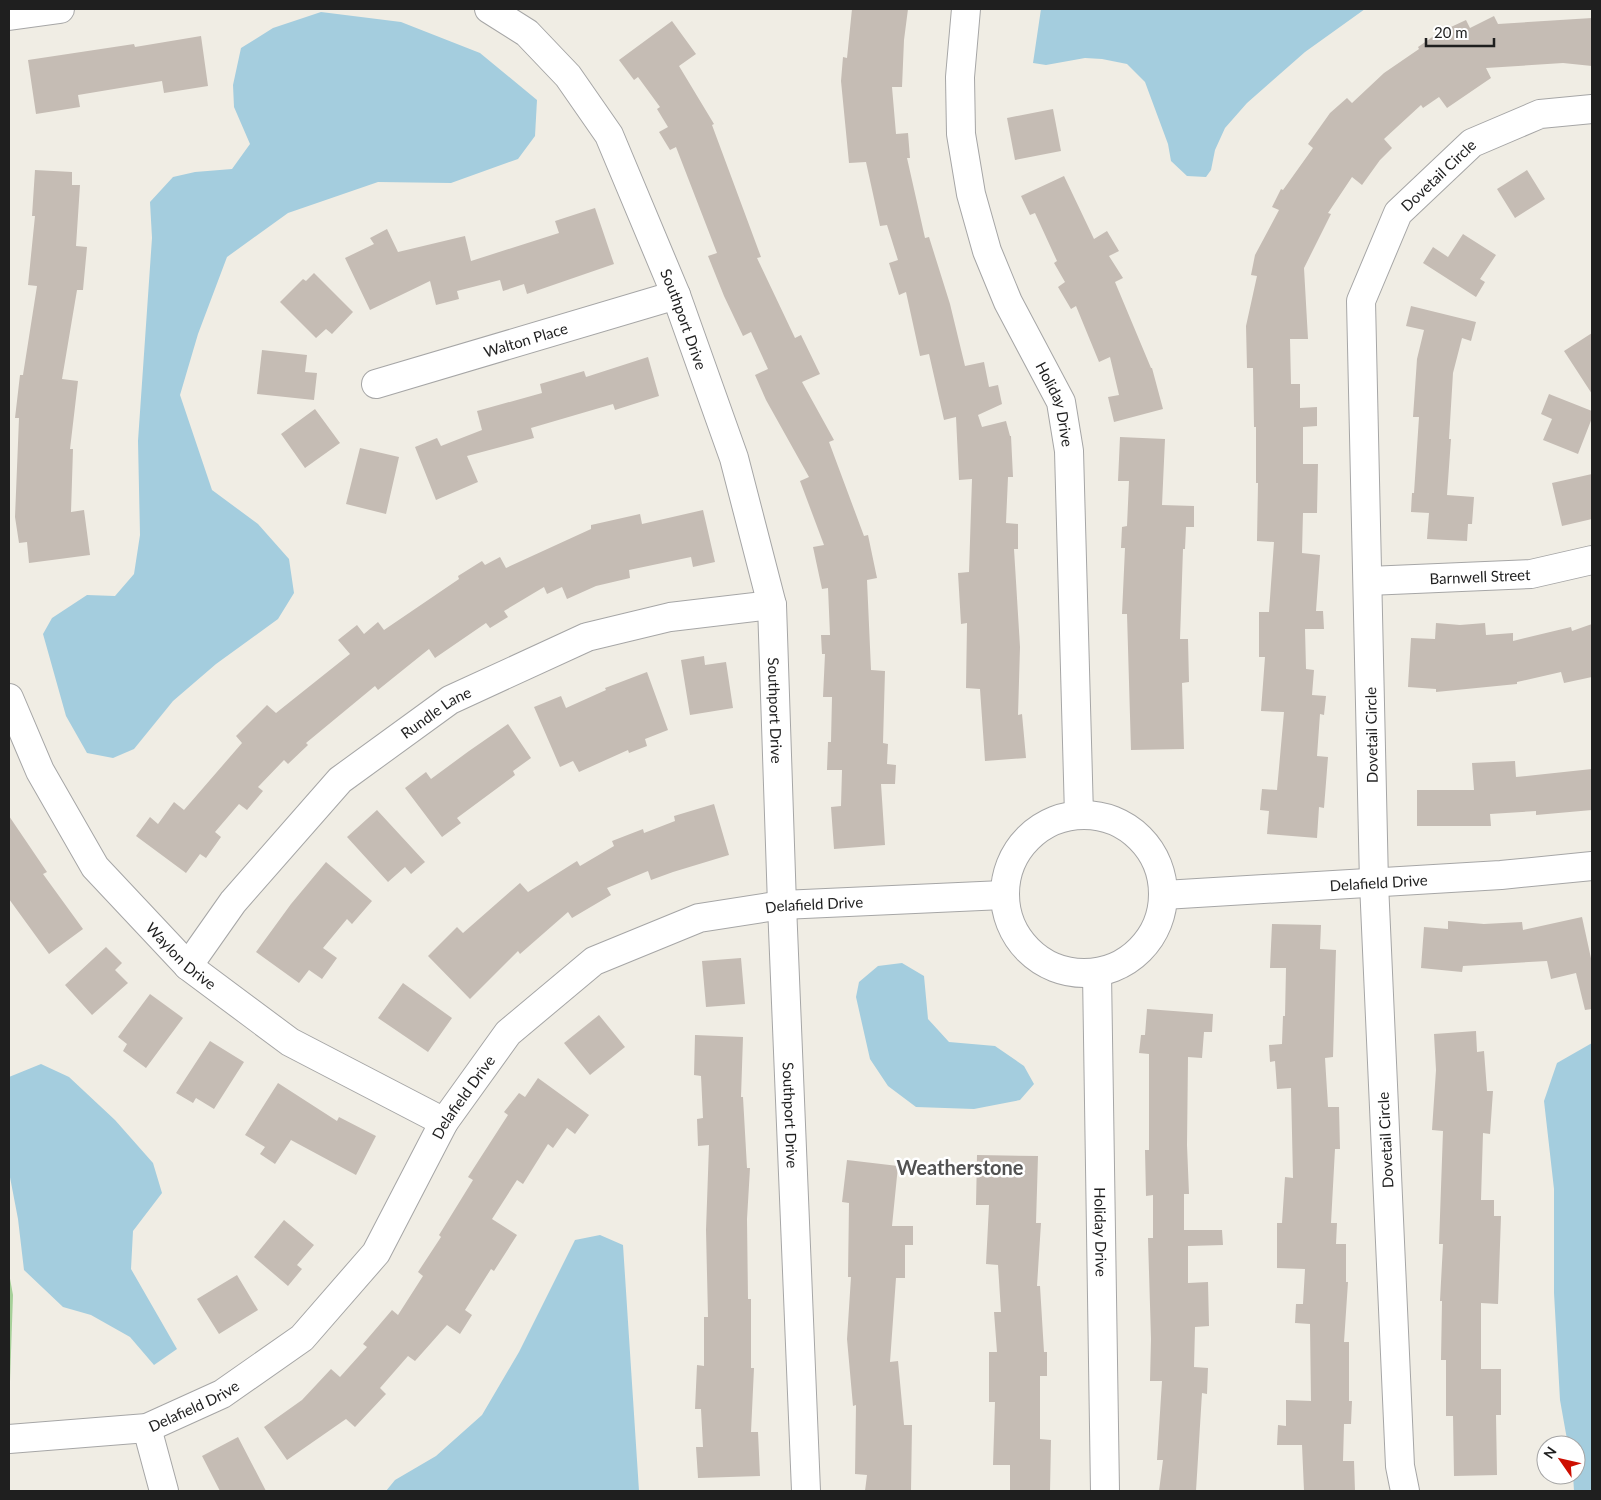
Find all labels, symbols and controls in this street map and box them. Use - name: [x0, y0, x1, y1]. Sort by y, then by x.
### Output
- scale bar: [1426, 15, 1494, 47]
- text: 20 m: [1434, 23, 1468, 41]
- street label: Dovetail Circle: [1397, 135, 1479, 215]
- street label: Southport Drive: [657, 266, 711, 372]
- street label: Walton Place: [481, 319, 570, 361]
- street label: Holiday Drive: [1032, 359, 1077, 448]
- street label: Barnwell Street: [1429, 565, 1531, 587]
- street label: Southport Drive: [765, 657, 786, 764]
- street label: Rundle Lane: [397, 683, 474, 742]
- street label: Dovetail Circle: [1361, 687, 1381, 783]
- street label: Delafield Drive: [1329, 870, 1428, 894]
- street label: Delafield Drive: [764, 892, 864, 917]
- street label: Waylon Drive: [143, 919, 220, 993]
- street label: Delafield Drive: [428, 1051, 498, 1142]
- street label: Southport Drive: [779, 1062, 802, 1169]
- street label: Dovetail Circle: [1373, 1091, 1397, 1189]
- district label: Weatherstone: [897, 1155, 1024, 1179]
- street label: Holiday Drive: [1091, 1187, 1111, 1277]
- street label: Delafield Drive: [146, 1376, 242, 1435]
- north arrow: [1536, 1435, 1586, 1485]
- text: N: [1540, 1443, 1560, 1462]

